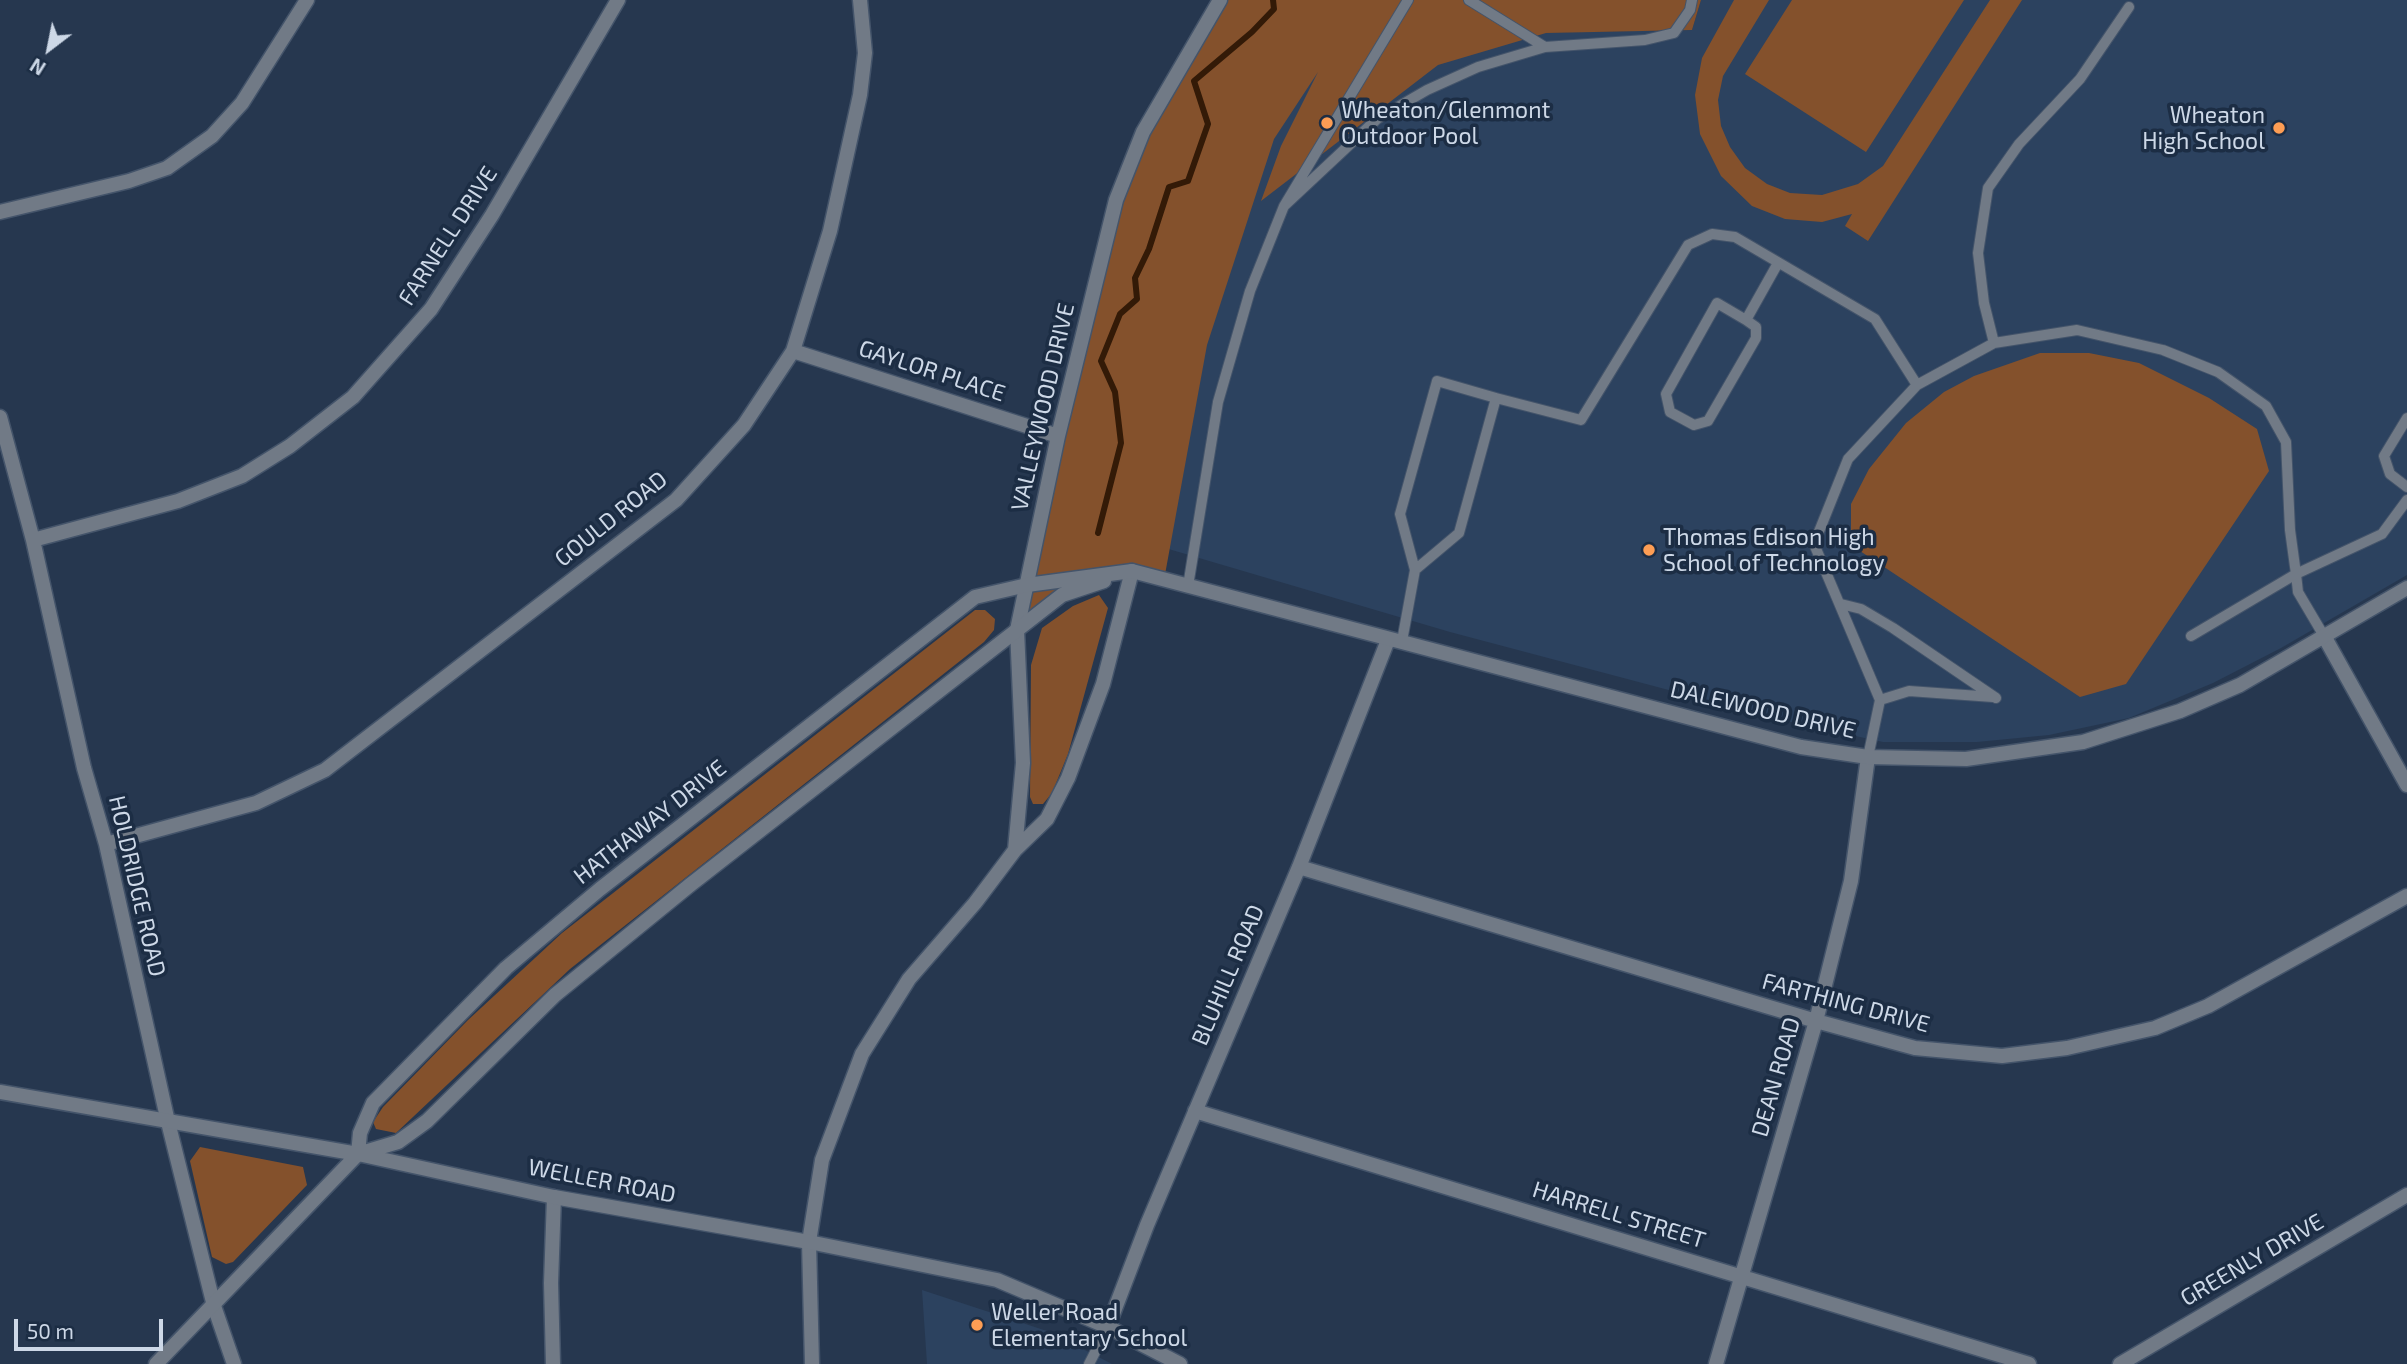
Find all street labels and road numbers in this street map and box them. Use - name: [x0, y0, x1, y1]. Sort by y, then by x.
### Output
- street label: FARNELL DRIVE: [393, 161, 503, 311]
- street label: VALLEYWOOD DRIVE: [1006, 300, 1080, 514]
- street label: GAYLOR PLACE: [855, 334, 1009, 408]
- street label: GOULD ROAD: [549, 465, 673, 573]
- street label: DALEWOOD DRIVE: [1668, 675, 1858, 745]
- street label: HATHAWAY DRIVE: [568, 754, 732, 890]
- street label: HOLDRIDGE ROAD: [103, 793, 171, 979]
- street label: BLUHILL ROAD: [1186, 900, 1270, 1050]
- street label: FARTHING DRIVE: [1759, 967, 1933, 1039]
- street label: DEAN ROAD: [1746, 1014, 1806, 1140]
- street label: WELLER ROAD: [526, 1153, 678, 1209]
- street label: HARRELL STREET: [1529, 1176, 1709, 1254]
- street label: GREENLY DRIVE: [2175, 1208, 2329, 1312]

